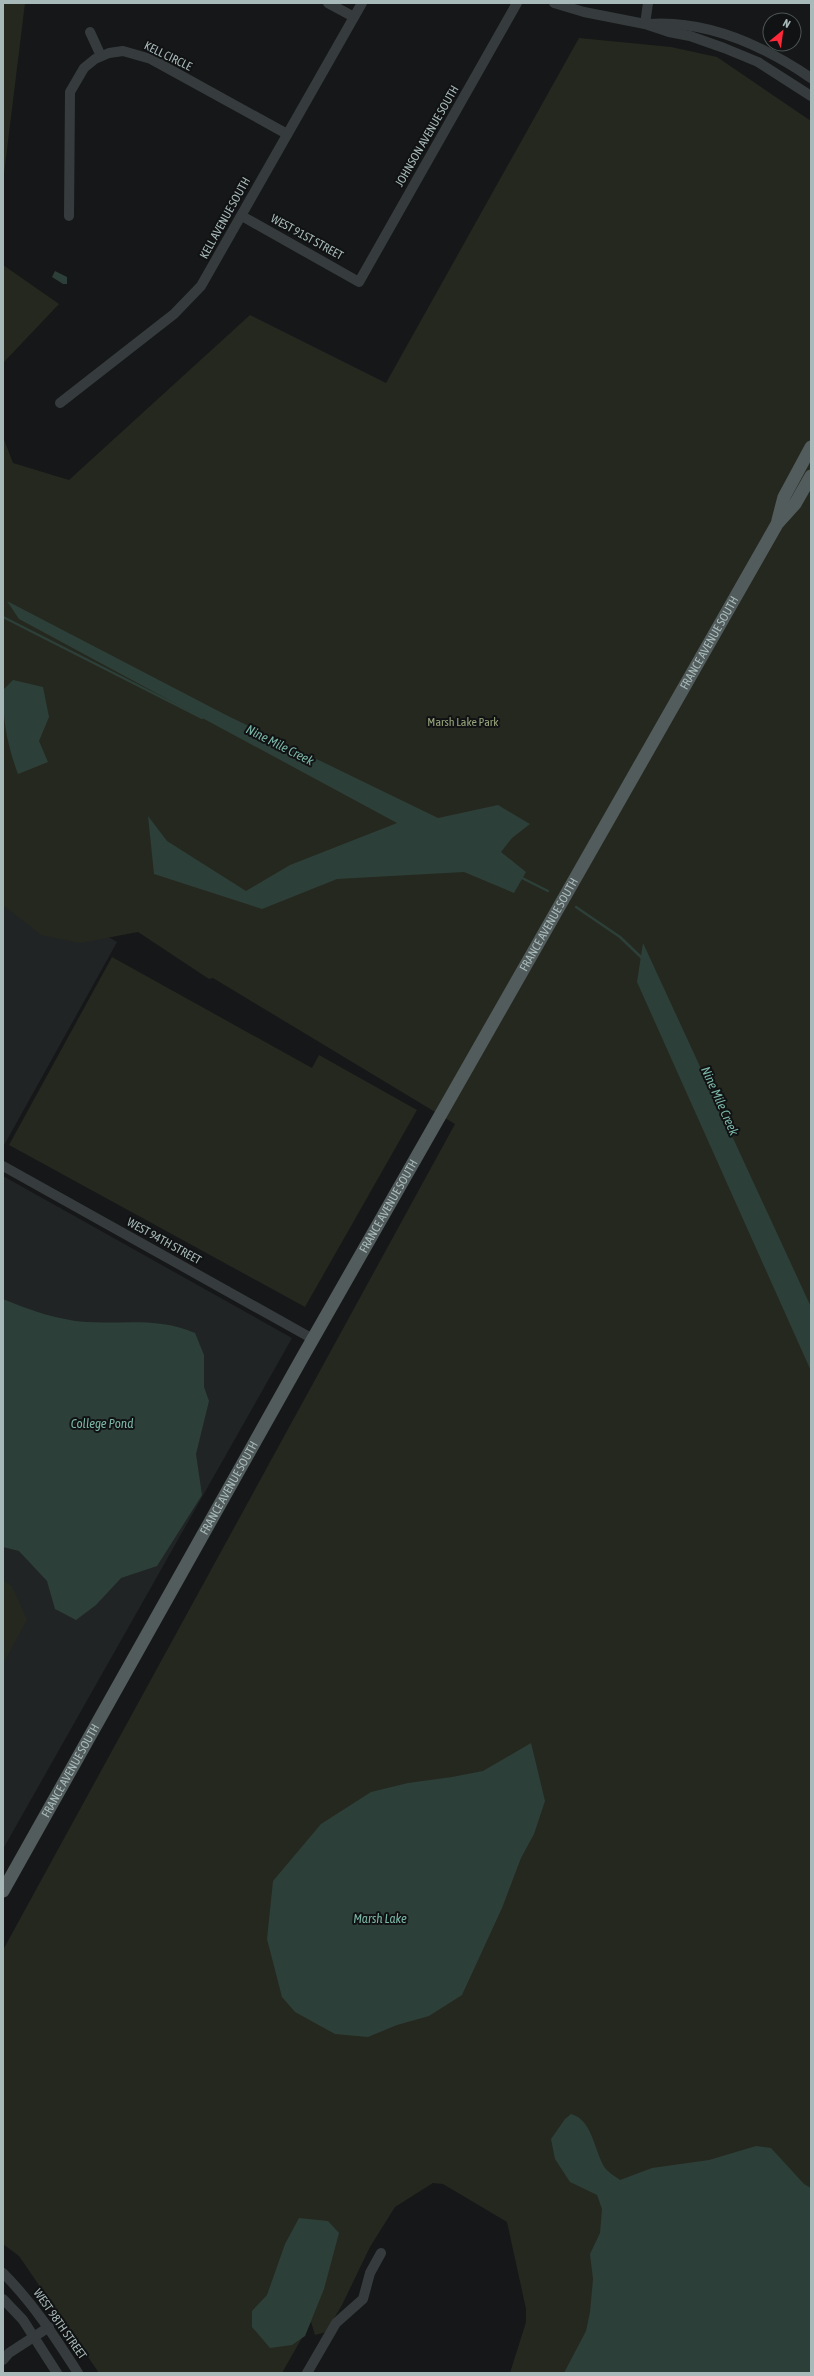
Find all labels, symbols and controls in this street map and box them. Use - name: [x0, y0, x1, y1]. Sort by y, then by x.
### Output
- north arrow: [762, 12, 802, 52]
- text: N: [781, 16, 793, 30]
- street label: KELL CIRCLE: [142, 38, 194, 74]
- street label: JOHNSON AVENUE SOUTH: [392, 83, 462, 189]
- street label: KELL AVENUE SOUTH: [197, 175, 253, 261]
- street label: WEST 91ST STREET: [268, 211, 346, 263]
- street label: FRANCE AVENUE SOUTH: [677, 594, 741, 692]
- park label: Marsh Lake Park: [427, 715, 499, 729]
- water label: Nine Mile Creek: [244, 722, 317, 769]
- street label: FRANCE AVENUE SOUTH: [517, 875, 581, 974]
- water label: Nine Mile Creek: [698, 1064, 742, 1138]
- street label: FRANCE AVENUE SOUTH: [356, 1157, 421, 1255]
- street label: WEST 94TH STREET: [124, 1215, 204, 1268]
- water label: College Pond: [71, 1416, 133, 1431]
- street label: FRANCE AVENUE SOUTH: [197, 1439, 261, 1537]
- street label: FRANCE AVENUE SOUTH: [39, 1721, 102, 1820]
- water label: Marsh Lake: [353, 1911, 407, 1926]
- street label: WEST 98TH STREET: [31, 2286, 90, 2362]

